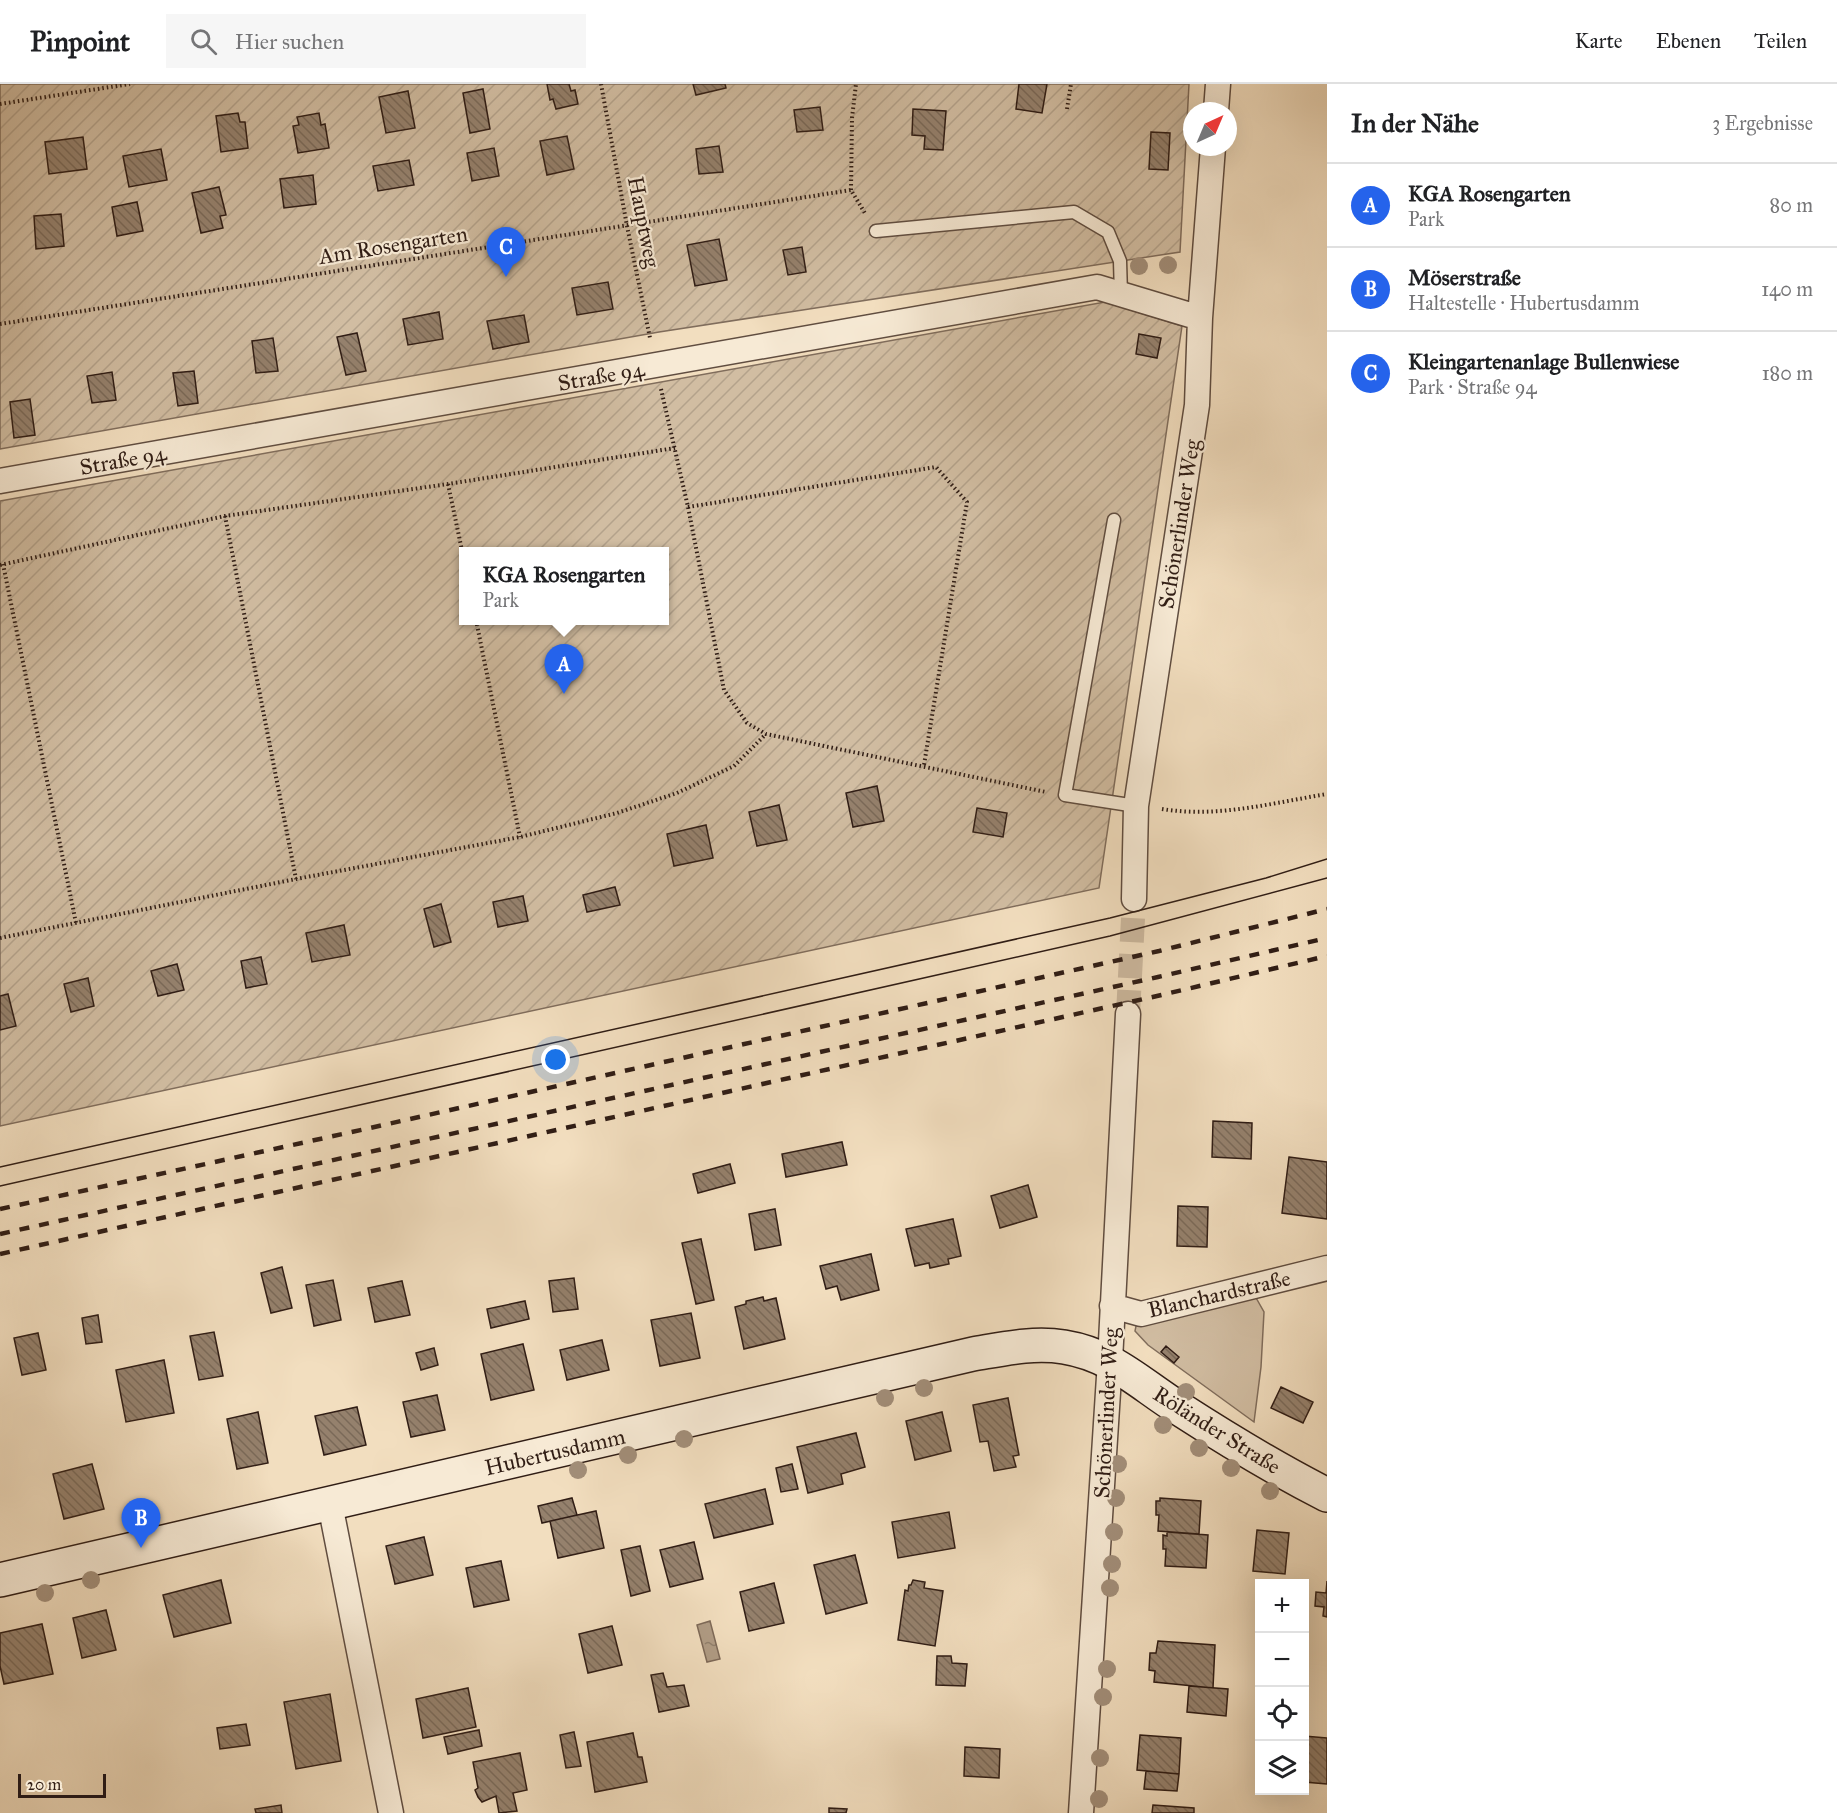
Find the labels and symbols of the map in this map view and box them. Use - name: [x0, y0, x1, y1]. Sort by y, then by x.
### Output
- north arrow: [1183, 102, 1237, 156]
- street label: Hauptweg: [622, 174, 666, 271]
- street label: Am Rosengarten: [316, 220, 469, 270]
- pin: C: [486, 228, 526, 277]
- street label: Straße 94: [556, 355, 647, 397]
- street label: Schönerlinder Weg: [1152, 437, 1206, 611]
- street label: Straße 94: [78, 439, 169, 481]
- pin: A: [544, 644, 584, 694]
- your location: [541, 1045, 570, 1074]
- street label: Blanchardstraße: [1145, 1264, 1293, 1324]
- street label: Schönerlinder Weg: [1088, 1326, 1124, 1499]
- street label: Röländer Straße: [1148, 1380, 1286, 1480]
- street label: Hubertusdamm: [482, 1423, 628, 1481]
- pin: B: [122, 1498, 160, 1548]
- scale bar: [18, 1771, 106, 1798]

